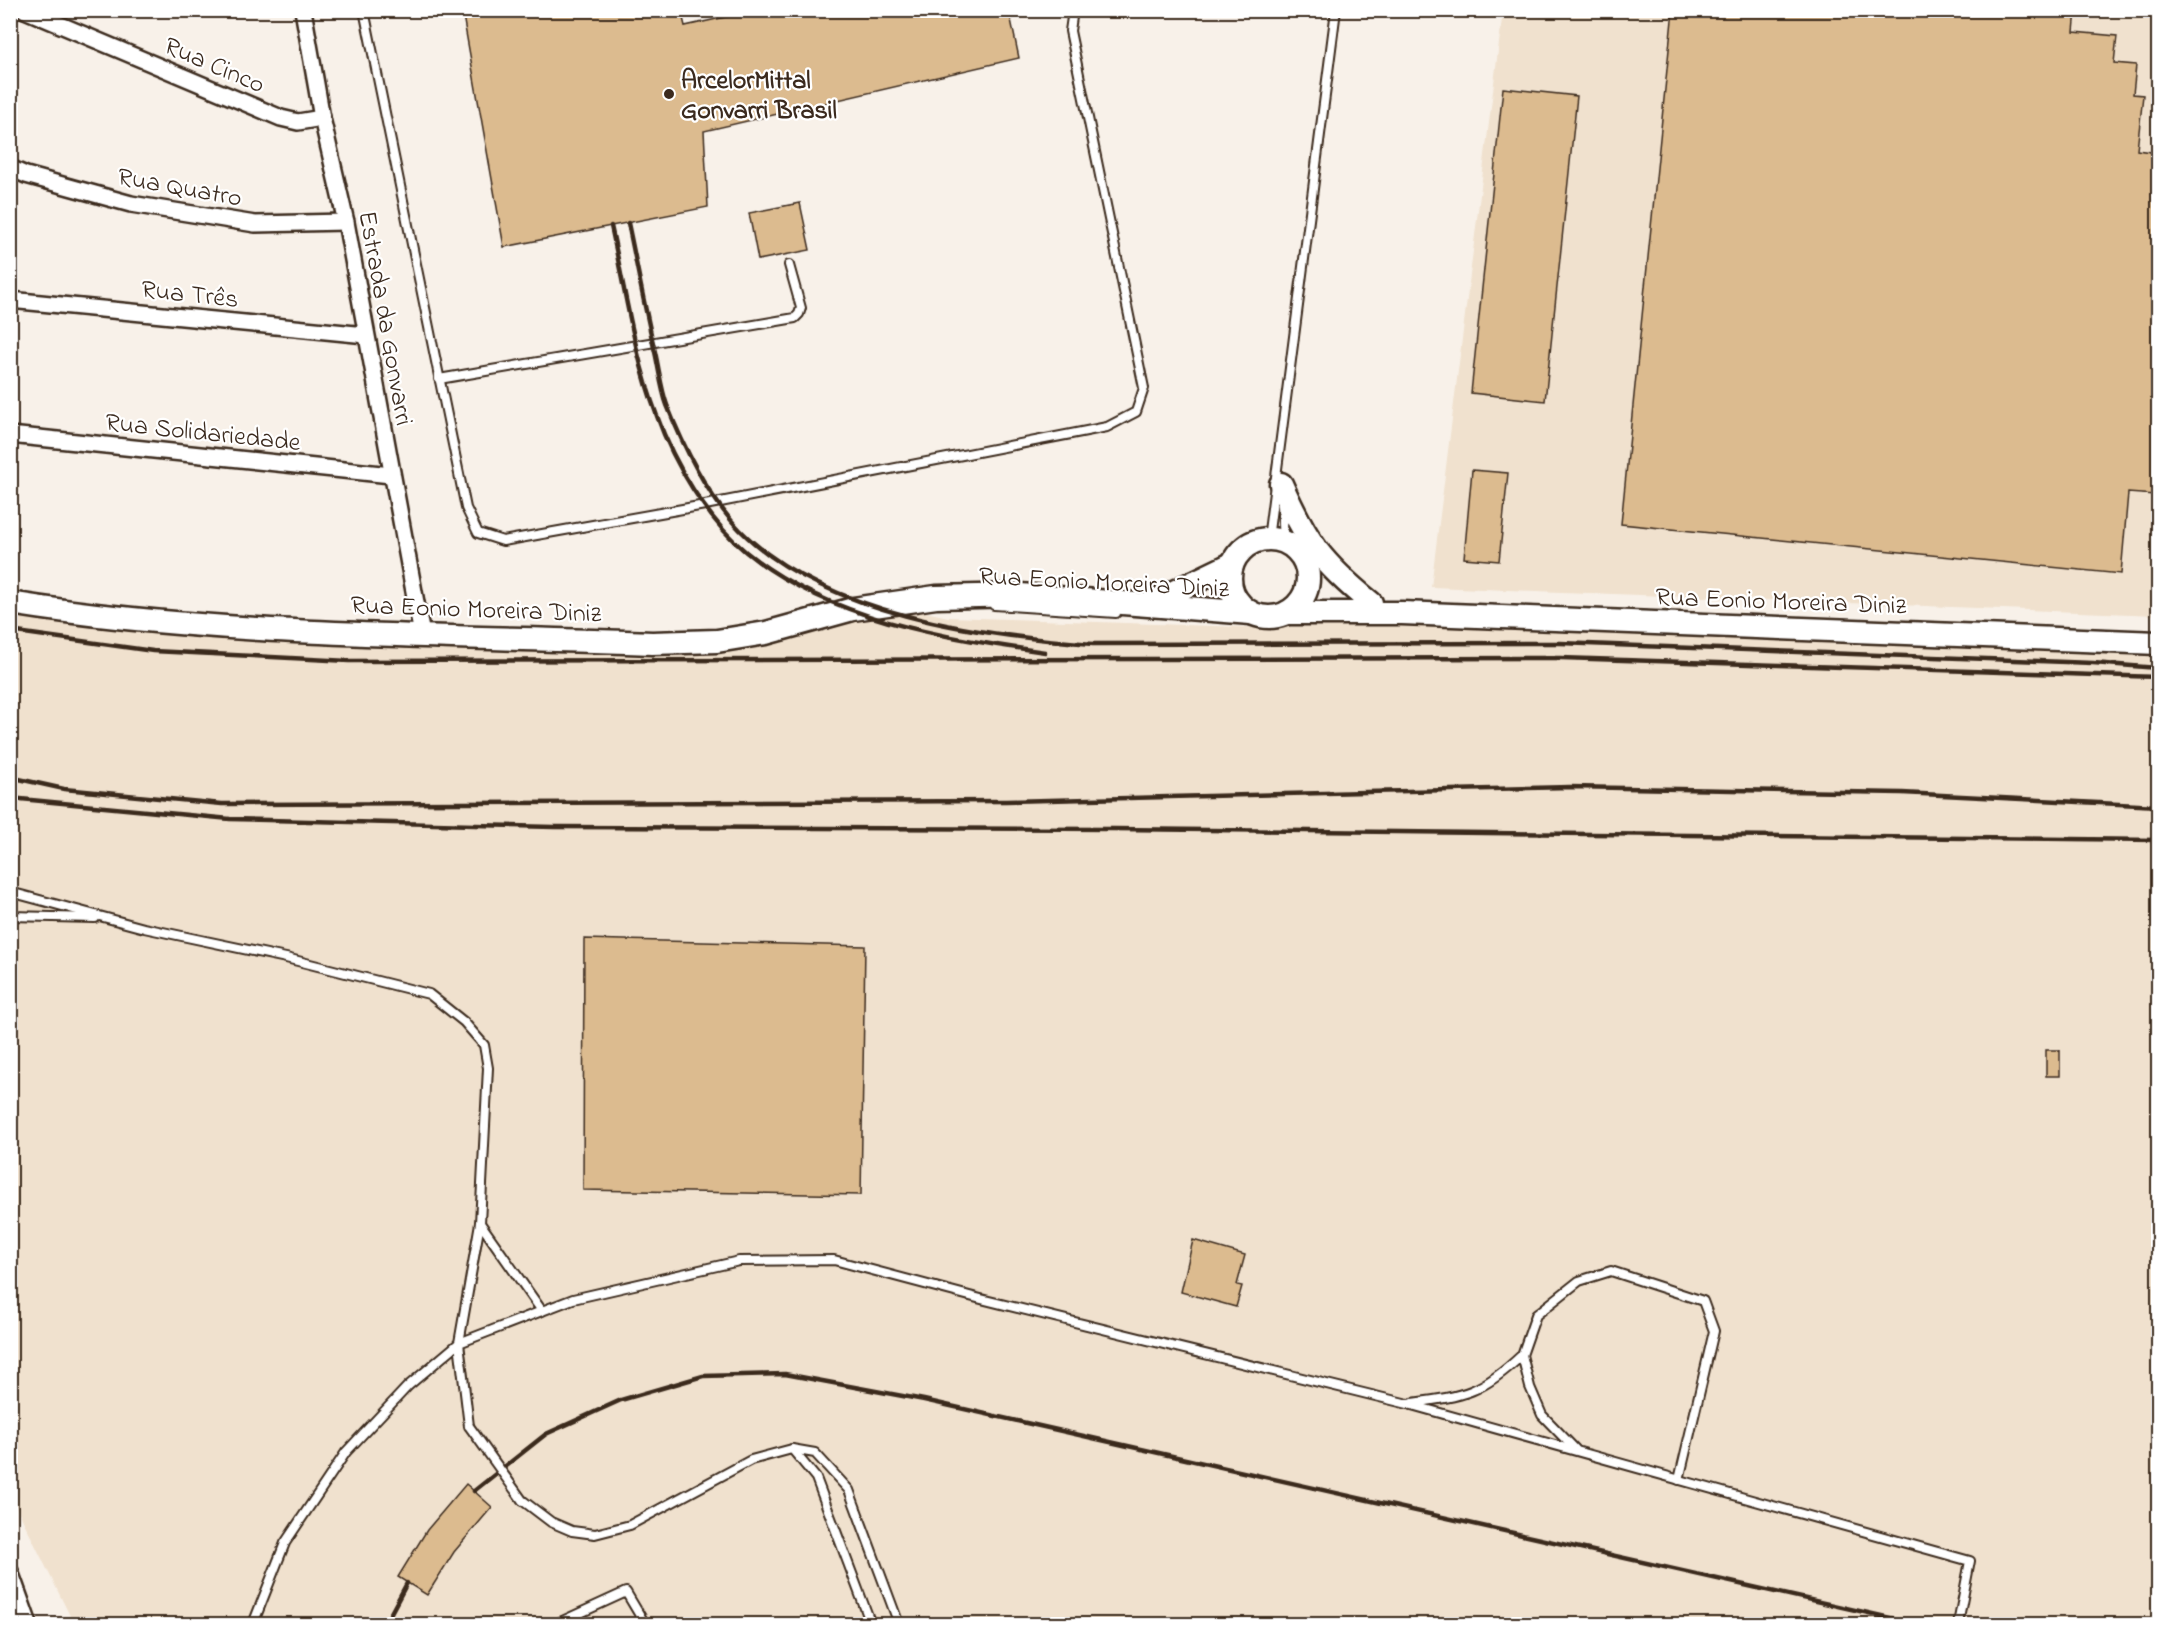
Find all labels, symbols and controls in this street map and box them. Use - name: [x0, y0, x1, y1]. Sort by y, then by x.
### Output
- street label: Rua Cinco: [157, 28, 270, 105]
- place label: ArcelorMittal Gonvarri Brasil: [681, 63, 837, 131]
- marker: ArcelorMittal Gonvarri Brasil: [662, 87, 676, 101]
- street label: Rua Quatro: [114, 159, 245, 219]
- street label: Estrada da Gonvarri: [346, 208, 422, 429]
- street label: Rua Três: [139, 272, 240, 320]
- street label: Rua Solidariedade: [103, 405, 303, 463]
- street label: Rua Eonio Moreira Diniz: [978, 558, 1230, 610]
- street label: Rua Eonio Moreira Diniz: [1655, 580, 1907, 626]
- street label: Rua Eonio Moreira Diniz: [350, 588, 602, 634]

